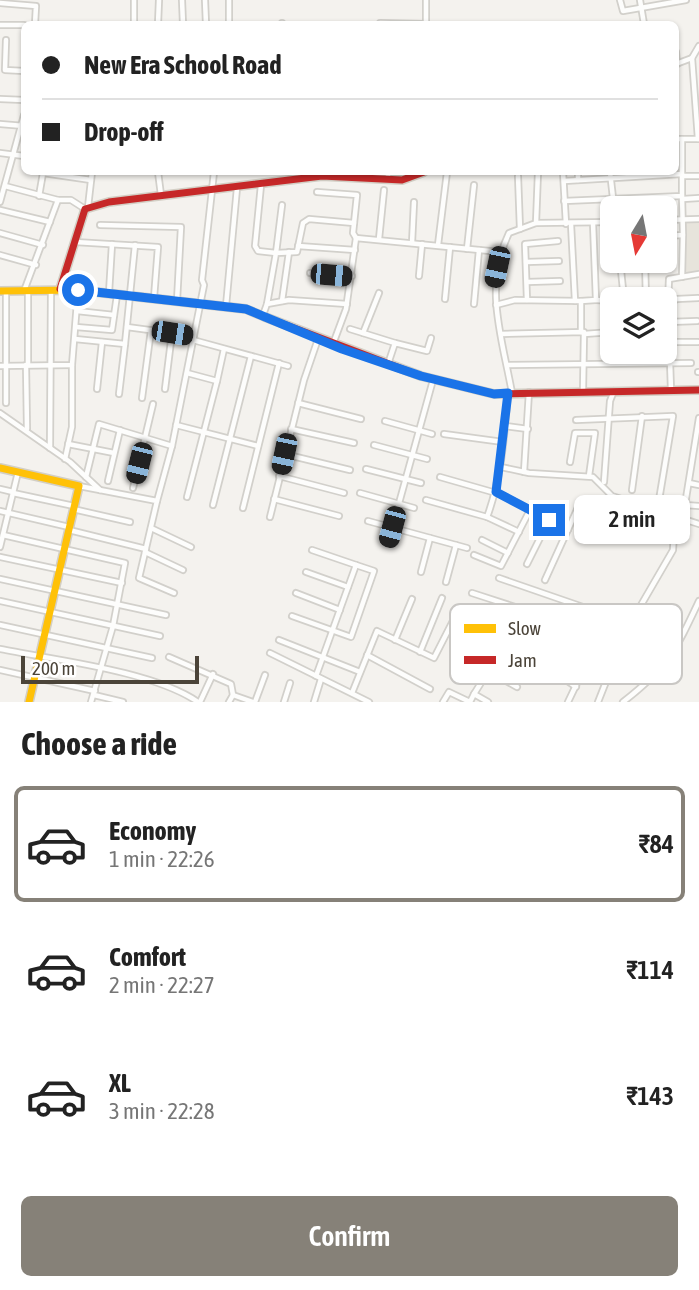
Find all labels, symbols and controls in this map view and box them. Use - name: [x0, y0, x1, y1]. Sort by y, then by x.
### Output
- text: New Era School Road: [84, 50, 282, 80]
- text: Drop-off: [84, 117, 164, 147]
- north arrow: [600, 196, 677, 273]
- map controls: [600, 196, 677, 364]
- car: [483, 244, 512, 290]
- car: [310, 263, 353, 287]
- route start: [62, 274, 94, 306]
- button: layers: [600, 287, 677, 364]
- car: [150, 319, 195, 347]
- car: [270, 431, 299, 477]
- car: [124, 440, 155, 486]
- callout: 2 min: [574, 496, 689, 544]
- car: [377, 504, 408, 550]
- route end: [533, 504, 565, 536]
- text: 2 min: [609, 506, 655, 532]
- legend: [450, 604, 682, 684]
- text: Slow: [508, 617, 542, 639]
- text: Jam: [508, 649, 537, 671]
- scale bar: [21, 653, 200, 685]
- text: 200 m: [32, 657, 75, 679]
- text: Choose a ride: [21, 725, 177, 762]
- icon: car: [25, 813, 88, 876]
- text: Economy: [109, 816, 196, 846]
- text: ₹84: [638, 829, 674, 859]
- text: 1 min · 22:26: [109, 846, 215, 872]
- icon: car: [25, 939, 88, 1002]
- text: Comfort: [109, 942, 186, 972]
- text: ₹114: [626, 955, 674, 985]
- text: 2 min · 22:27: [109, 972, 215, 998]
- icon: car: [25, 1065, 88, 1128]
- text: XL: [109, 1068, 131, 1098]
- text: ₹143: [626, 1081, 674, 1111]
- text: 3 min · 22:28: [109, 1098, 215, 1124]
- button: Confirm: [21, 1196, 678, 1276]

